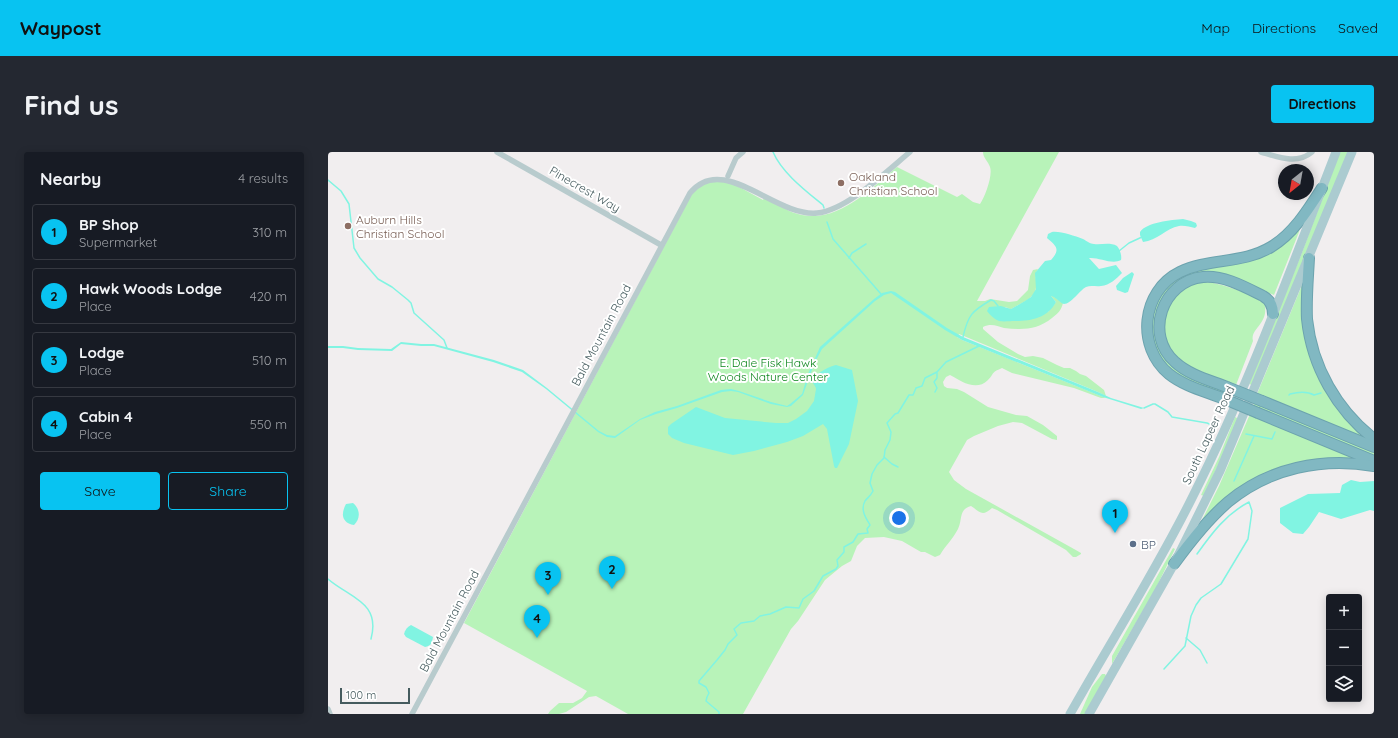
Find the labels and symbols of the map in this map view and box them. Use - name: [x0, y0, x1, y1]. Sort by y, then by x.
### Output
- street label: Pinecrest Way: [547, 163, 623, 215]
- north arrow: [1278, 164, 1314, 200]
- place label: Oakland Christian School: [849, 169, 938, 198]
- marker: Oakland Christian School: [836, 178, 846, 188]
- place label: Auburn Hills Christian School: [356, 212, 445, 241]
- marker: Auburn Hills Christian School: [343, 221, 353, 231]
- street label: Bald Mountain Road: [568, 282, 634, 388]
- park label: E. Dale Fisk Hawk Woods Nature Center: [708, 355, 829, 384]
- street label: South Lapeer Road: [1179, 383, 1237, 487]
- pin: 1: [1102, 500, 1128, 533]
- your location: [889, 508, 909, 528]
- place label: BP: [1141, 537, 1156, 552]
- marker: BP: [1128, 539, 1138, 549]
- pin: 2: [599, 556, 625, 589]
- pin: 3: [535, 562, 561, 595]
- street label: Bald Mountain Road: [416, 568, 482, 674]
- pin: 4: [524, 605, 550, 638]
- scale bar: [340, 686, 410, 705]

